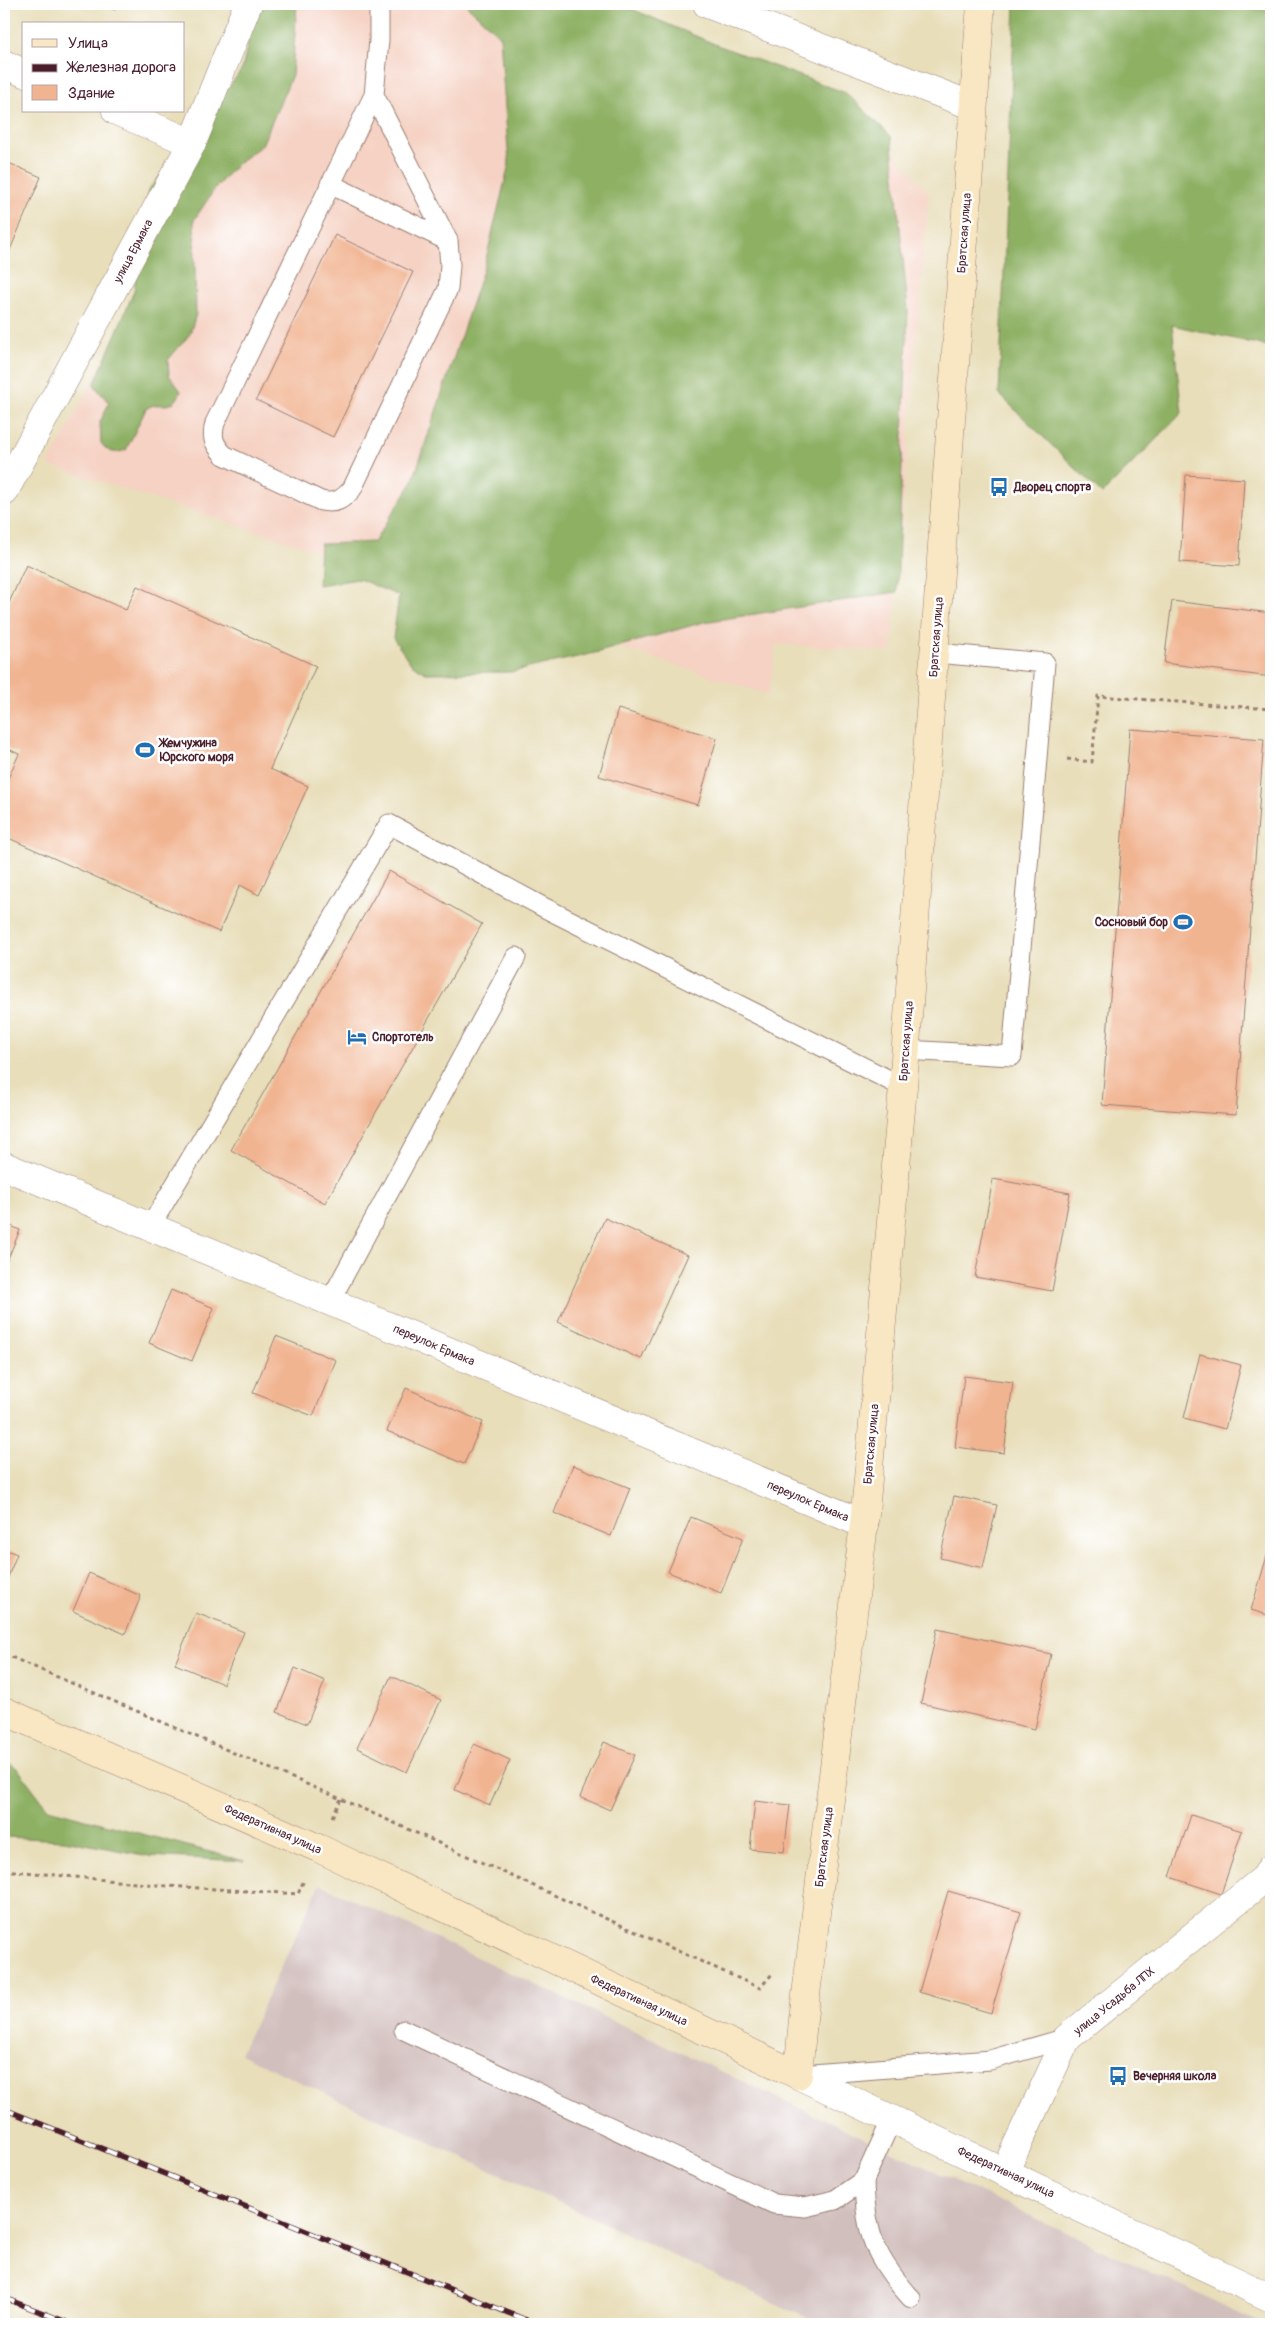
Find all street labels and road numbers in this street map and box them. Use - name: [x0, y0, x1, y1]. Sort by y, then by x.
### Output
- street label: Братская улица: [954, 192, 975, 274]
- street label: улица Ермака: [110, 217, 157, 286]
- street label: Братская улица: [926, 596, 947, 678]
- street label: Братская улица: [896, 1000, 917, 1082]
- street label: переулок Ермака: [391, 1321, 477, 1370]
- street label: Братская улица: [861, 1403, 883, 1485]
- street label: переулок Ермака: [765, 1477, 851, 1526]
- street label: Федеративная улица: [222, 1801, 324, 1858]
- street label: Братская улица: [812, 1806, 837, 1888]
- street label: улица Усадьба ЛПХ: [1070, 1964, 1158, 2039]
- street label: Федеративная улица: [588, 1971, 690, 2030]
- street label: Федеративная улица: [955, 2143, 1057, 2202]

